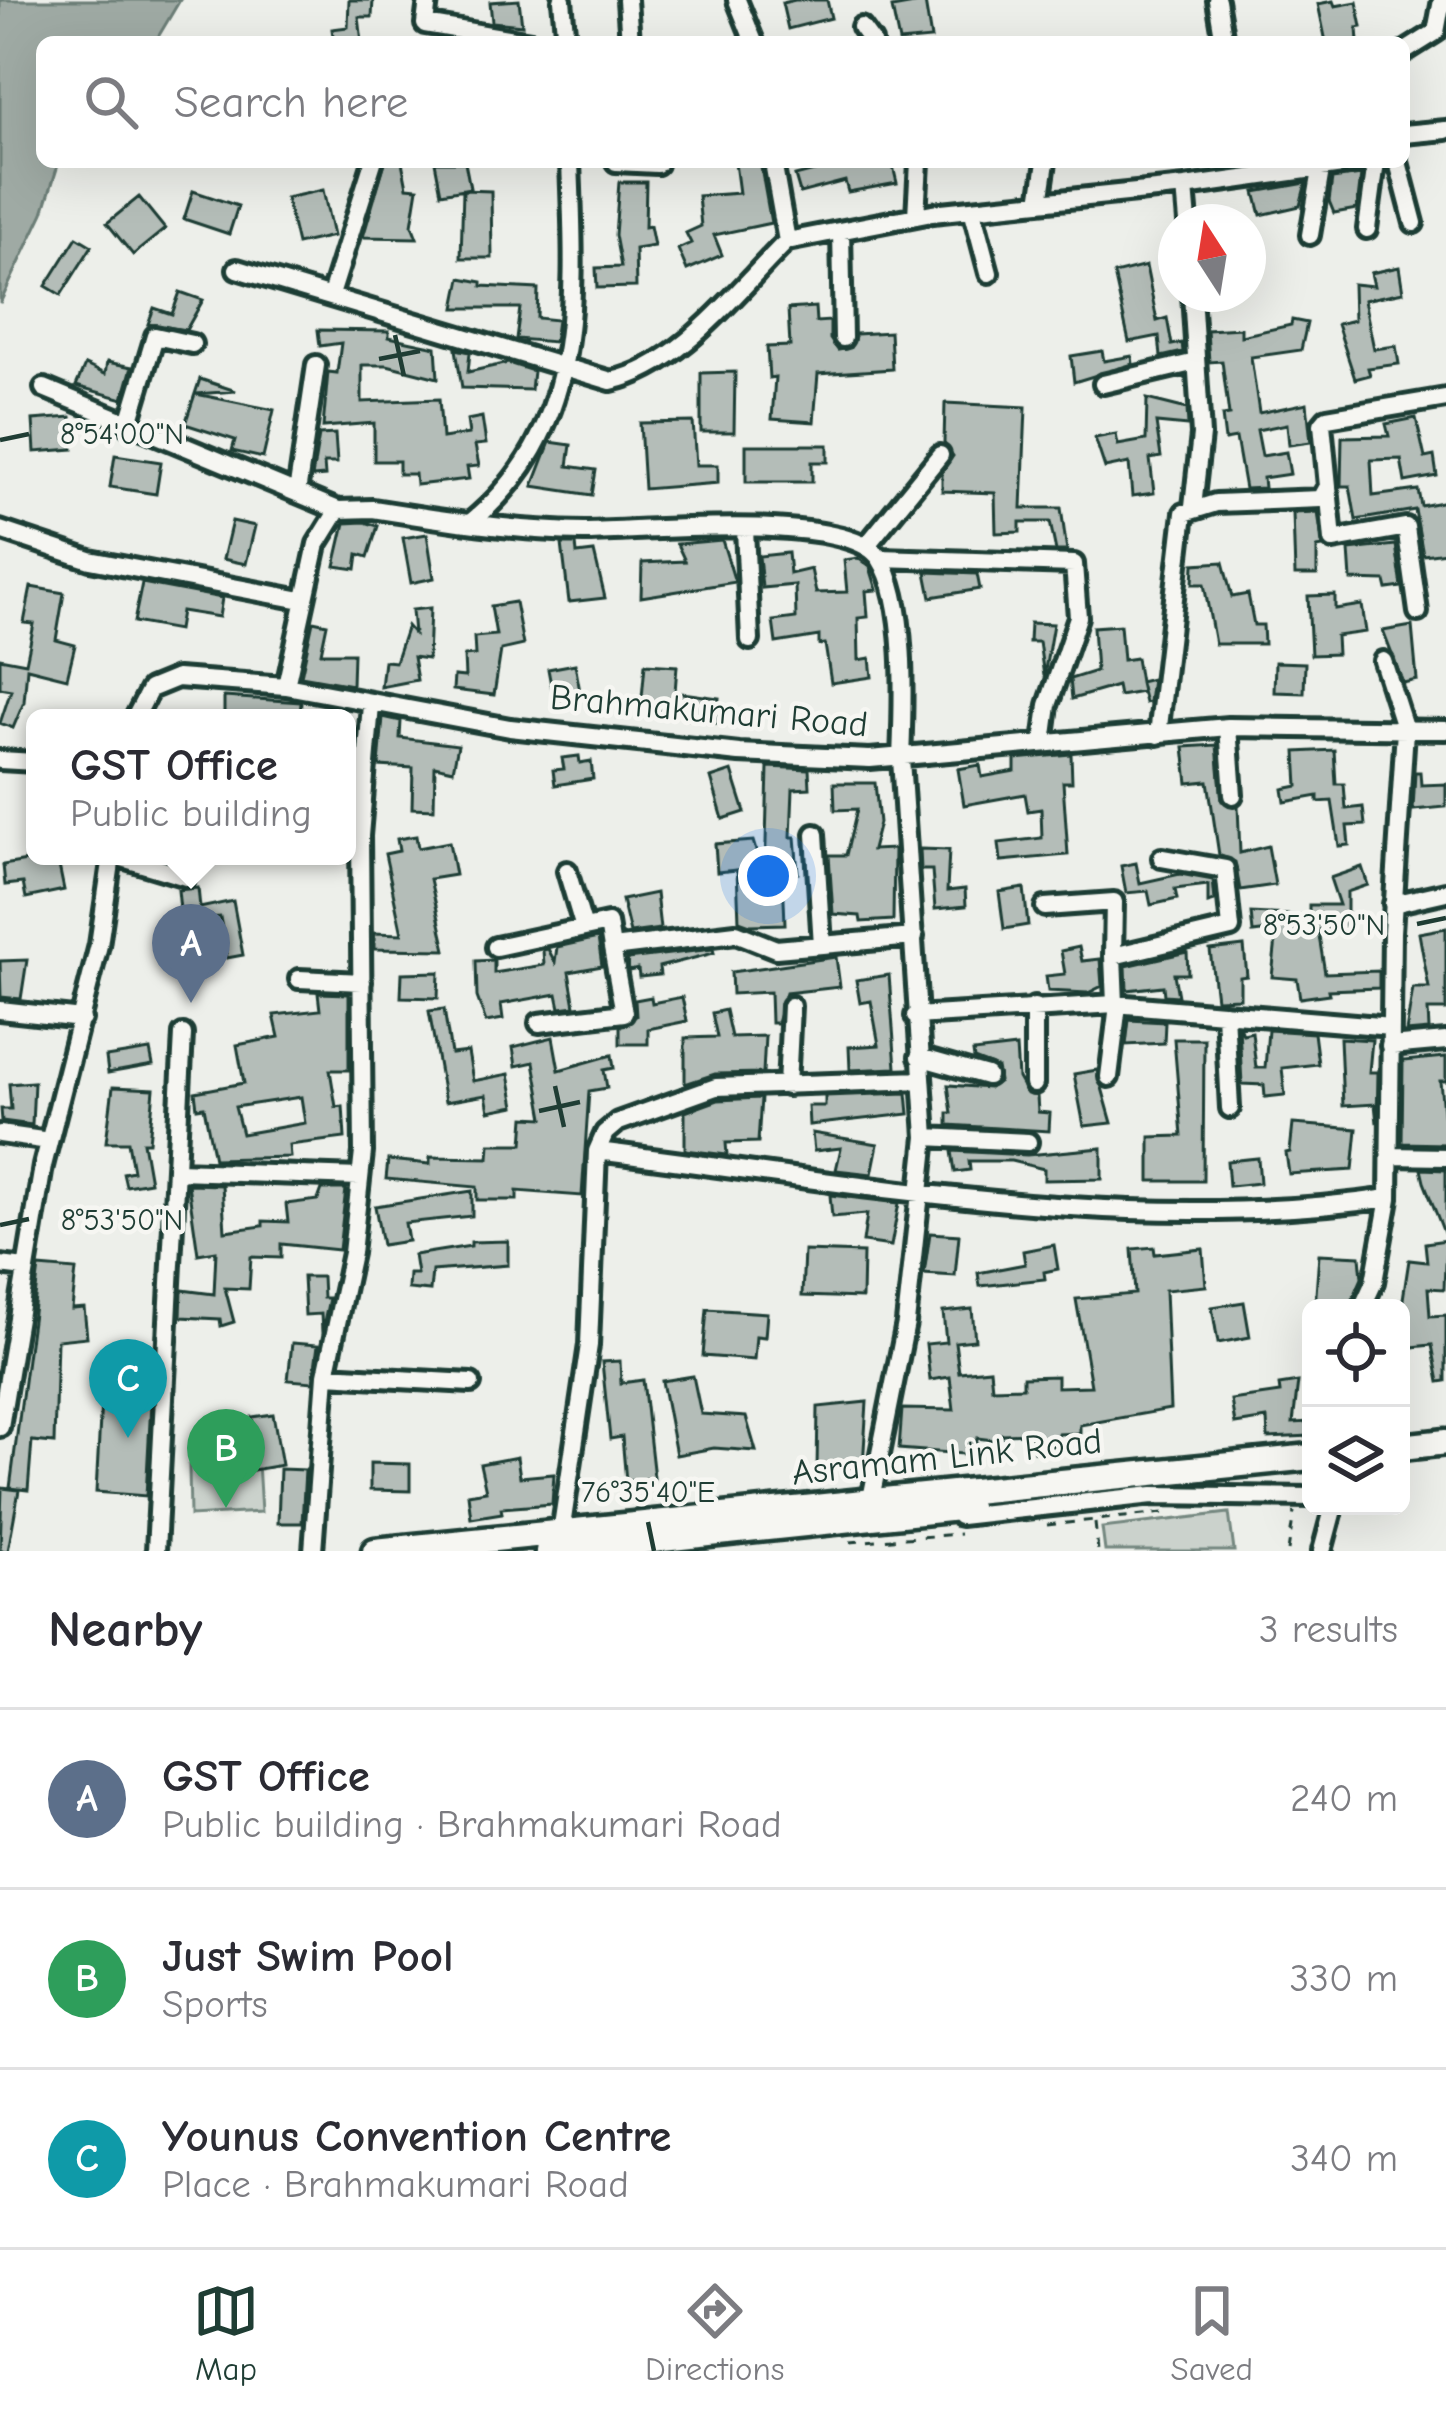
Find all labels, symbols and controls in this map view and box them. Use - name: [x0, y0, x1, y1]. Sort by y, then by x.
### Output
- search box: [36, 36, 1410, 168]
- icon: search: [78, 69, 144, 135]
- text: Search here: [174, 76, 408, 128]
- north arrow: [1158, 204, 1266, 312]
- text: 8°54'00"N: [60, 417, 184, 452]
- street label: Brahmakumari Road: [549, 677, 869, 745]
- popup: [26, 709, 356, 865]
- text: GST Office: [70, 739, 278, 791]
- text: Public building: [70, 791, 312, 836]
- your location: [738, 846, 798, 906]
- pin: A: [152, 904, 230, 1003]
- text: 8°53'50"N: [1263, 908, 1385, 943]
- text: 8°53'50"N: [61, 1203, 183, 1238]
- map controls: [1302, 1299, 1410, 1515]
- button: locate: [1302, 1299, 1410, 1407]
- pin: C: [89, 1339, 167, 1438]
- button: layers: [1302, 1407, 1410, 1515]
- pin: B: [187, 1409, 265, 1508]
- street label: Asramam Link Road: [790, 1420, 1104, 1494]
- text: 76°35'40"E: [581, 1475, 715, 1510]
- text: Nearby: [48, 1600, 202, 1659]
- text: 3 results: [1259, 1607, 1398, 1652]
- text: GST Office: [162, 1750, 370, 1802]
- text: A: [76, 1776, 98, 1821]
- text: 240 m: [1290, 1776, 1398, 1821]
- text: Public building · Brahmakumari Road: [162, 1802, 782, 1847]
- text: Just Swim Pool: [162, 1930, 454, 1982]
- text: B: [75, 1956, 99, 2001]
- text: 330 m: [1290, 1956, 1398, 2001]
- text: Sports: [162, 1982, 268, 2027]
- text: Younus Convention Centre: [162, 2110, 671, 2162]
- text: C: [75, 2136, 99, 2181]
- text: 340 m: [1290, 2136, 1398, 2181]
- text: Place · Brahmakumari Road: [162, 2162, 629, 2207]
- tab: Map: [193, 2278, 259, 2388]
- tab: Directions: [645, 2278, 785, 2388]
- tab: Saved: [1171, 2278, 1253, 2388]

